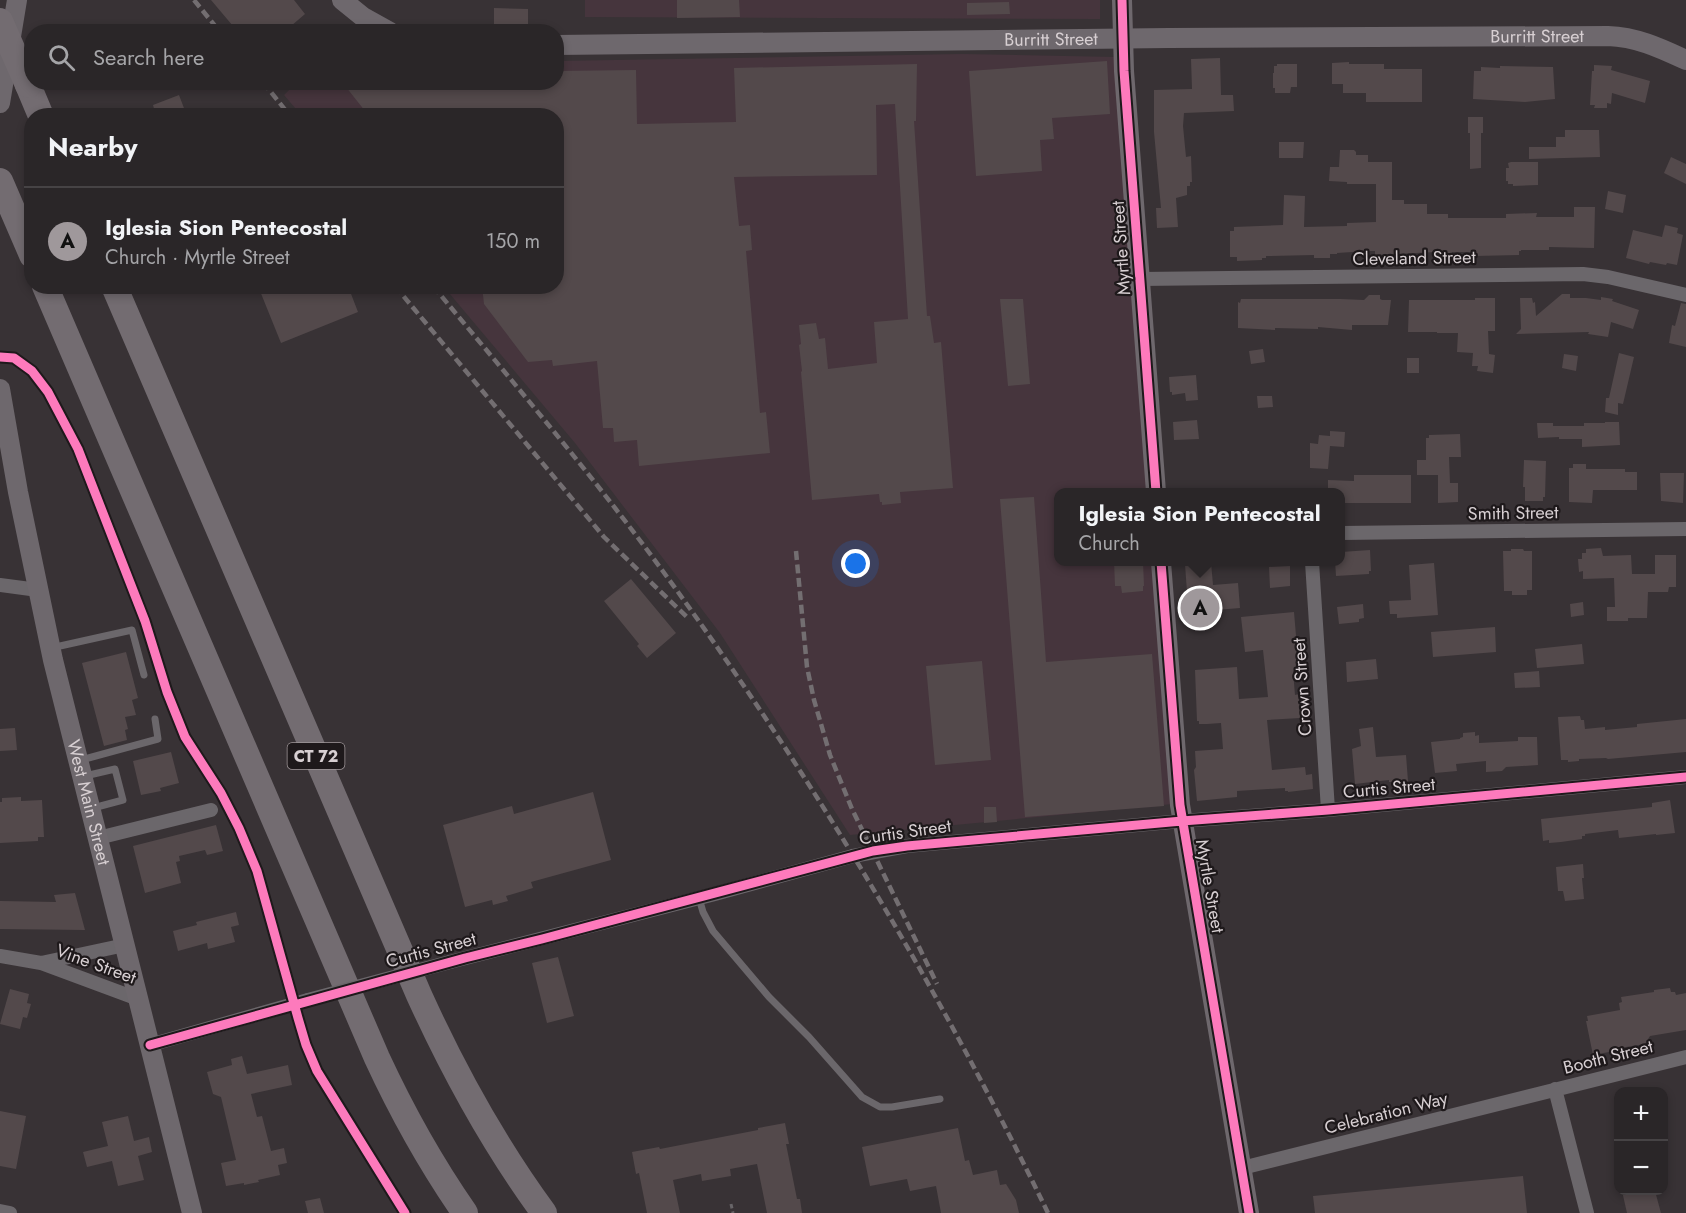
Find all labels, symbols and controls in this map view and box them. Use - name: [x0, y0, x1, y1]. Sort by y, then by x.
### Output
- street label: Burritt Street: [1490, 23, 1584, 50]
- search box: [24, 24, 564, 90]
- street label: Burritt Street: [1004, 26, 1099, 53]
- icon: search: [45, 41, 78, 74]
- text: Search here: [93, 41, 204, 73]
- text: Nearby: [48, 128, 137, 166]
- street label: Myrtle Street: [1105, 199, 1137, 296]
- text: Iglesia Sion Pentecostal: [105, 211, 347, 243]
- text: A: [60, 227, 75, 256]
- text: 150 m: [486, 227, 540, 256]
- text: Church · Myrtle Street: [105, 243, 290, 272]
- street label: Cleveland Street: [1352, 244, 1477, 272]
- popup: [1054, 488, 1345, 566]
- text: Iglesia Sion Pentecostal: [1078, 497, 1321, 529]
- street label: Smith Street: [1467, 499, 1559, 527]
- text: Church: [1078, 529, 1140, 558]
- your location: [841, 549, 870, 578]
- pin: A: [1180, 586, 1220, 630]
- street label: Crown Street: [1286, 637, 1318, 737]
- street label: West Main Street: [61, 737, 117, 869]
- road number: CT 72: [288, 743, 344, 769]
- street label: Curtis Street: [1342, 771, 1437, 805]
- street label: Curtis Street: [857, 813, 953, 851]
- street label: Myrtle Street: [1189, 837, 1231, 936]
- street label: Curtis Street: [383, 925, 480, 975]
- street label: Vine Street: [52, 937, 140, 991]
- street label: Booth Street: [1560, 1033, 1656, 1081]
- street label: Celebration Way: [1322, 1085, 1450, 1141]
- map controls: [1614, 1087, 1668, 1195]
- button: +: [1614, 1087, 1668, 1141]
- button: −: [1614, 1141, 1668, 1195]

